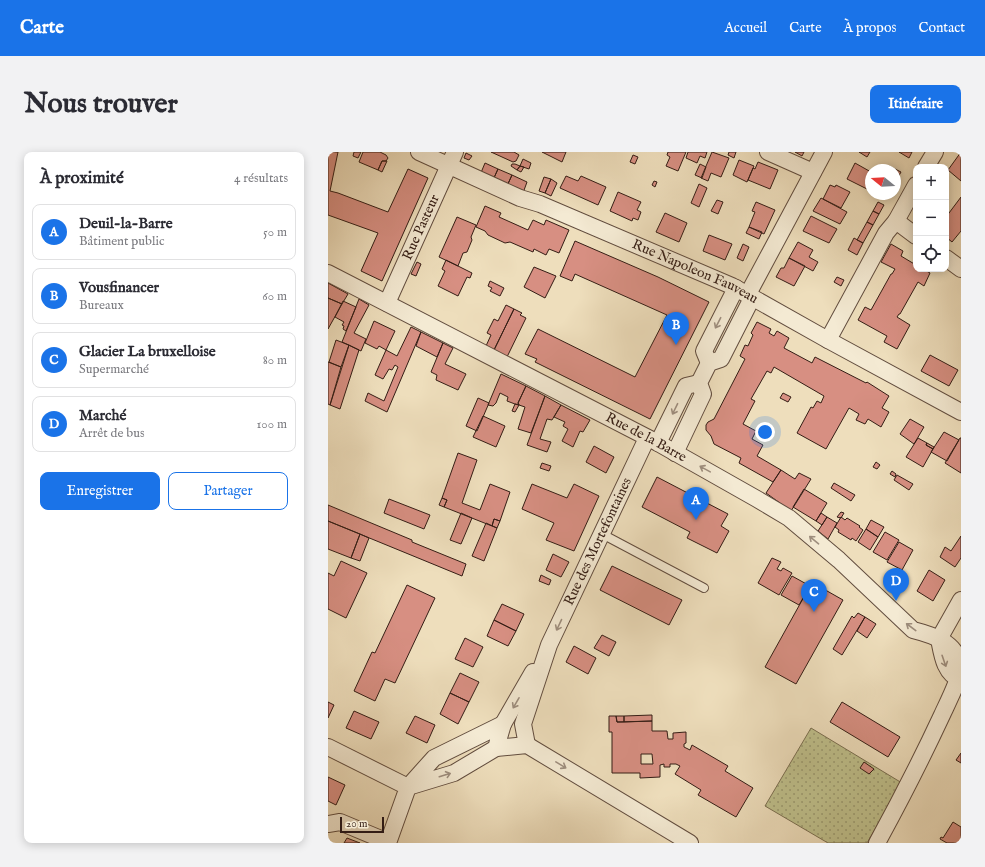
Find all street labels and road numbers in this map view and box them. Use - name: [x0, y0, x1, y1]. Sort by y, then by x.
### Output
- street label: Rue Pasteur: [399, 192, 444, 263]
- street label: Rue Napoleon Fauveau: [629, 235, 761, 308]
- street label: Rue de la Barre: [602, 408, 690, 467]
- street label: Rue des Mortefontaines: [560, 475, 636, 608]

